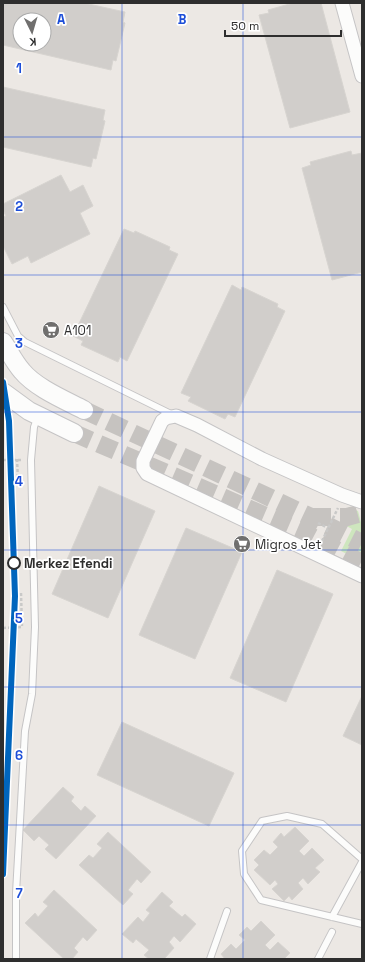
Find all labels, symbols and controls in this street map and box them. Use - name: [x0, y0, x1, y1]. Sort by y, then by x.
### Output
- text: A: [57, 11, 66, 28]
- text: B: [178, 11, 187, 28]
- north arrow: [12, 12, 52, 52]
- scale bar: [225, 12, 341, 38]
- text: 50 m: [231, 18, 259, 34]
- text: K: [29, 35, 37, 49]
- text: 1: [16, 60, 22, 77]
- text: 2: [15, 198, 23, 215]
- supermarket icon: A101: [41, 320, 61, 340]
- place label: A101: [64, 322, 91, 339]
- text: 3: [15, 335, 23, 352]
- text: 4: [15, 473, 23, 490]
- supermarket icon: Migros Jet: [232, 534, 252, 554]
- place label: Migros Jet: [255, 536, 321, 553]
- place label: Merkez Efendi: [24, 555, 112, 572]
- marker: Merkez Efendi: [7, 556, 21, 570]
- text: 5: [15, 610, 23, 627]
- text: 6: [15, 747, 23, 764]
- text: 7: [15, 885, 23, 902]

